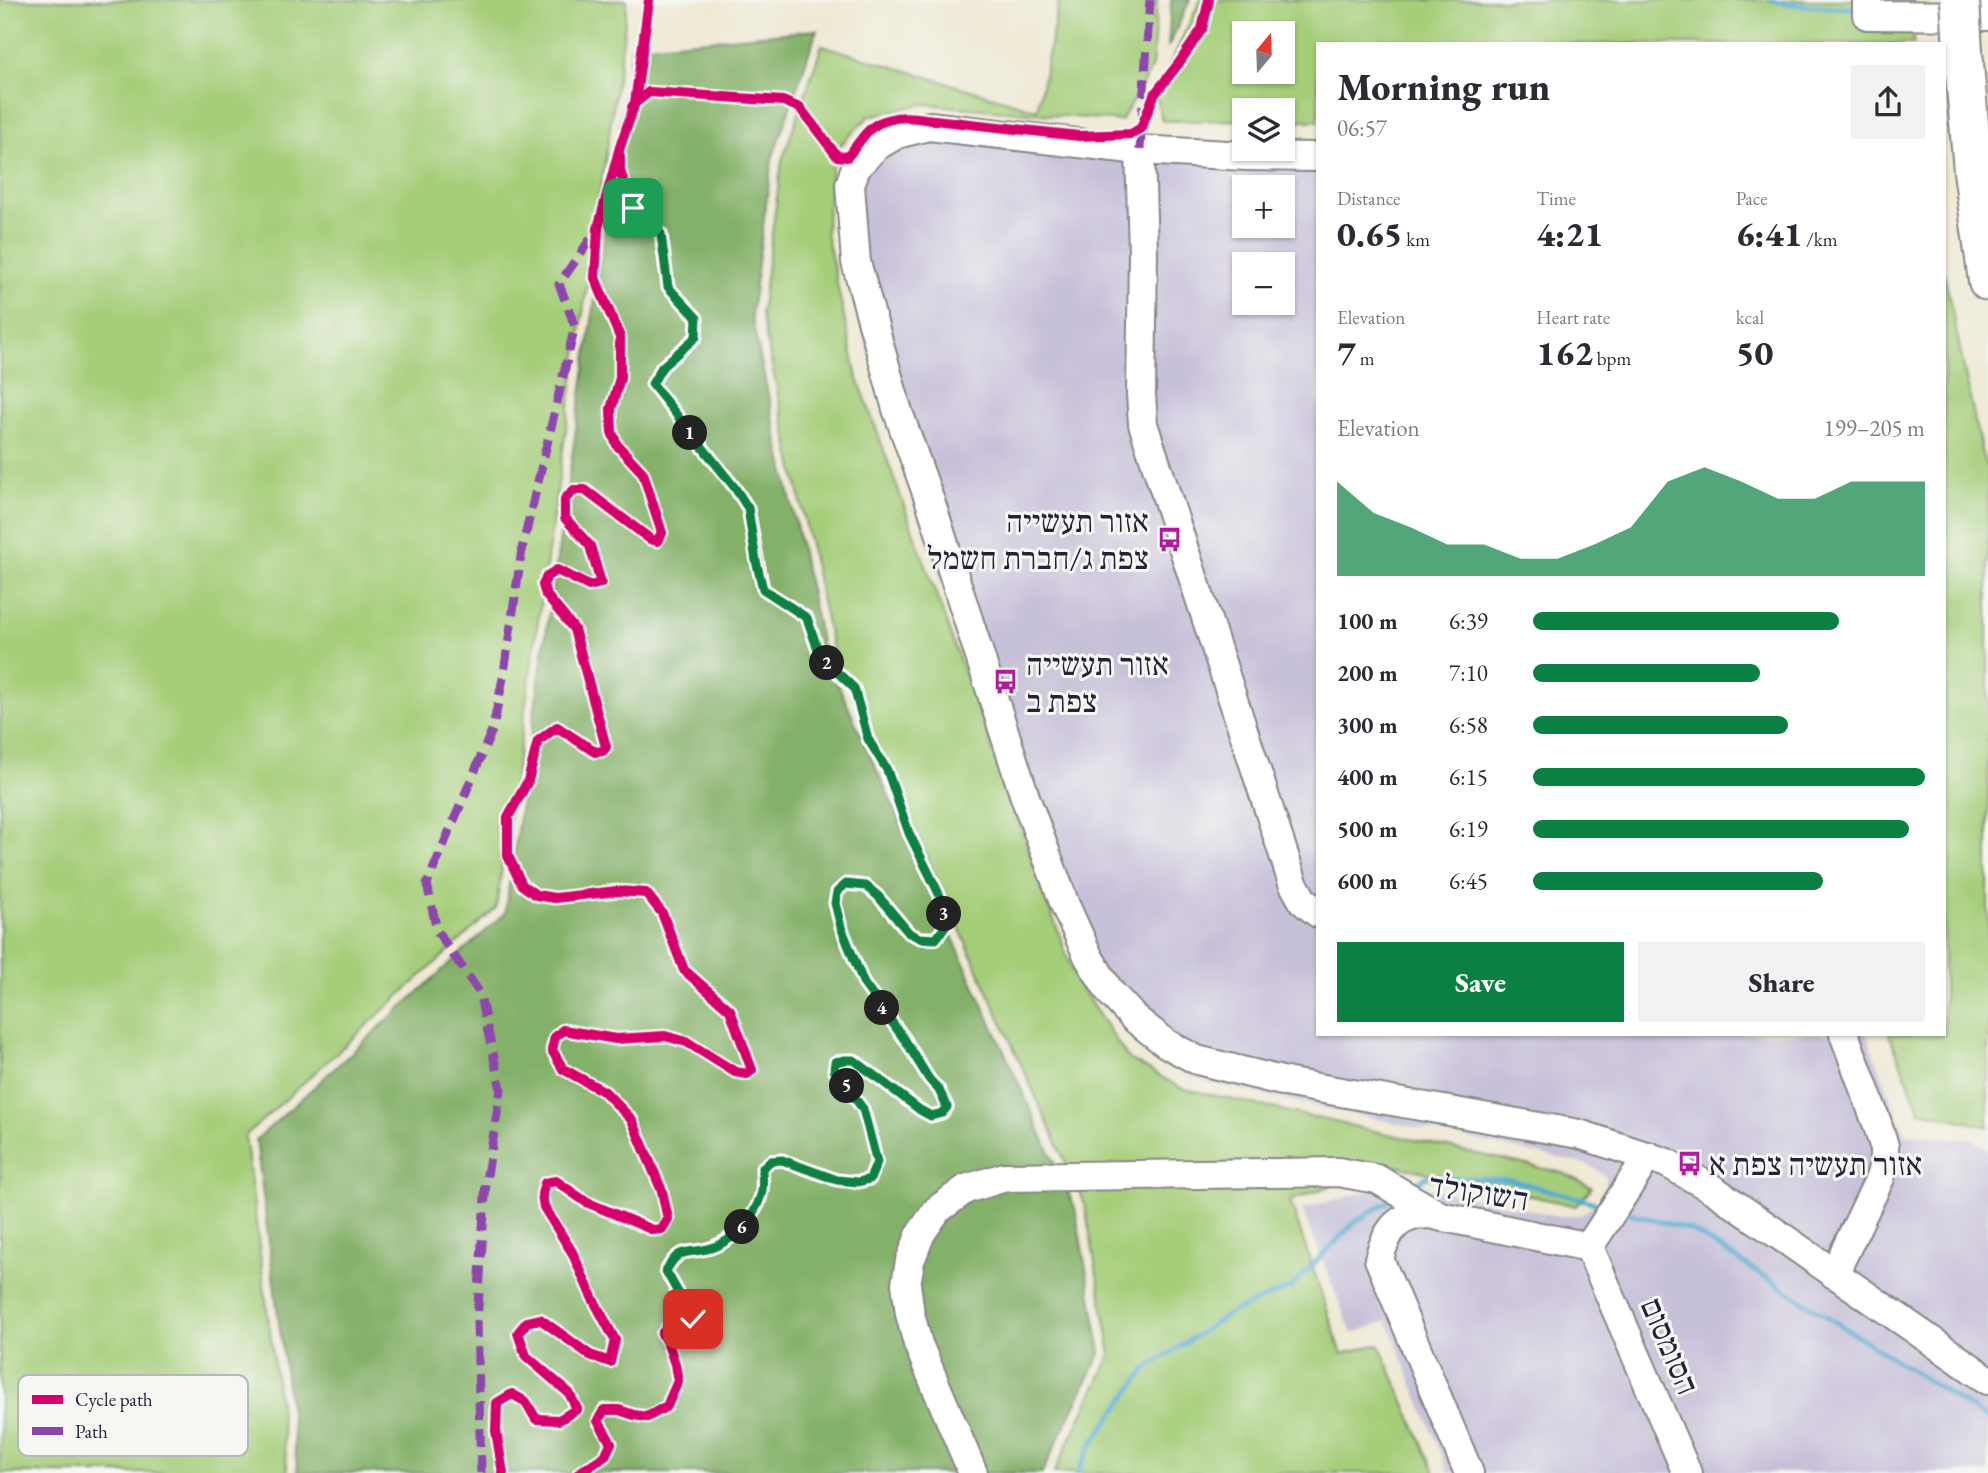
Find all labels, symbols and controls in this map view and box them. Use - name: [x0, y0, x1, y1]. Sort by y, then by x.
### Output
- north arrow: [1232, 21, 1295, 84]
- map controls: [1232, 21, 1295, 315]
- text: Morning run: [1337, 62, 1550, 111]
- button: share: [1851, 65, 1925, 139]
- button: layers: [1232, 98, 1295, 161]
- text: 06:57: [1337, 113, 1387, 143]
- button: +: [1232, 175, 1295, 238]
- pin: [603, 178, 663, 238]
- text: Distance: [1337, 186, 1400, 211]
- text: Time: [1536, 186, 1576, 211]
- text: Pace: [1736, 186, 1768, 211]
- icon: arrive: [614, 189, 652, 227]
- text: 0.65: [1337, 211, 1403, 256]
- text: 4:21: [1536, 211, 1603, 256]
- text: 6:41: [1736, 211, 1802, 256]
- text: km: [1403, 227, 1430, 252]
- text: /km: [1802, 227, 1838, 252]
- button: −: [1232, 252, 1295, 315]
- text: Elevation: [1337, 305, 1405, 330]
- text: Heart rate: [1536, 305, 1610, 330]
- text: kcal: [1736, 305, 1764, 330]
- text: 7: [1337, 330, 1356, 375]
- text: 162: [1536, 330, 1593, 375]
- text: 50: [1736, 330, 1773, 375]
- text: m: [1356, 346, 1375, 371]
- text: bpm: [1593, 346, 1631, 371]
- text: Elevation: [1337, 413, 1420, 443]
- text: 199–205 m: [1824, 413, 1925, 443]
- pin: 1: [672, 416, 708, 450]
- text: 1: [684, 420, 695, 445]
- place label: אזור תעשייה צפת ג/חברת חשמל: [927, 500, 1149, 579]
- bus stop icon: אזור תעשייה צפת ג/חברת חשמל: [1155, 525, 1183, 553]
- text: 100 m: [1337, 606, 1398, 636]
- text: 6:39: [1449, 606, 1488, 636]
- place label: אזור תעשייה צפת ב: [1026, 643, 1169, 722]
- pin: 2: [810, 646, 844, 680]
- text: 2: [821, 650, 832, 675]
- text: 200 m: [1337, 658, 1398, 688]
- text: 7:10: [1449, 658, 1488, 688]
- bus stop icon: אזור תעשייה צפת ב: [992, 668, 1020, 696]
- text: 300 m: [1337, 710, 1398, 740]
- text: 6:58: [1449, 710, 1488, 740]
- text: 400 m: [1337, 762, 1398, 792]
- text: 6:15: [1449, 762, 1488, 792]
- text: 500 m: [1337, 814, 1398, 844]
- text: 6:19: [1449, 814, 1488, 844]
- text: 600 m: [1337, 866, 1398, 896]
- text: 6:45: [1449, 866, 1488, 896]
- pin: 3: [926, 897, 962, 932]
- text: 3: [938, 901, 949, 926]
- button: Save: [1337, 942, 1624, 1022]
- button: Share: [1638, 942, 1925, 1022]
- pin: 4: [864, 990, 900, 1026]
- text: 4: [876, 995, 887, 1020]
- pin: 5: [830, 1068, 864, 1104]
- text: 5: [841, 1073, 852, 1098]
- place label: אזור תעשיה צפת א: [1709, 1143, 1922, 1185]
- bus stop icon: אזור תעשיה צפת א: [1675, 1150, 1703, 1178]
- street label: השוקולד: [1426, 1163, 1532, 1221]
- pin: 6: [724, 1210, 760, 1244]
- text: 6: [736, 1214, 747, 1239]
- pin: [663, 1289, 723, 1349]
- street label: הסומסום: [1631, 1291, 1709, 1401]
- icon: check: [674, 1300, 712, 1338]
- legend: [18, 1375, 248, 1456]
- text: Cycle path: [75, 1387, 153, 1412]
- text: Path: [75, 1419, 108, 1444]

